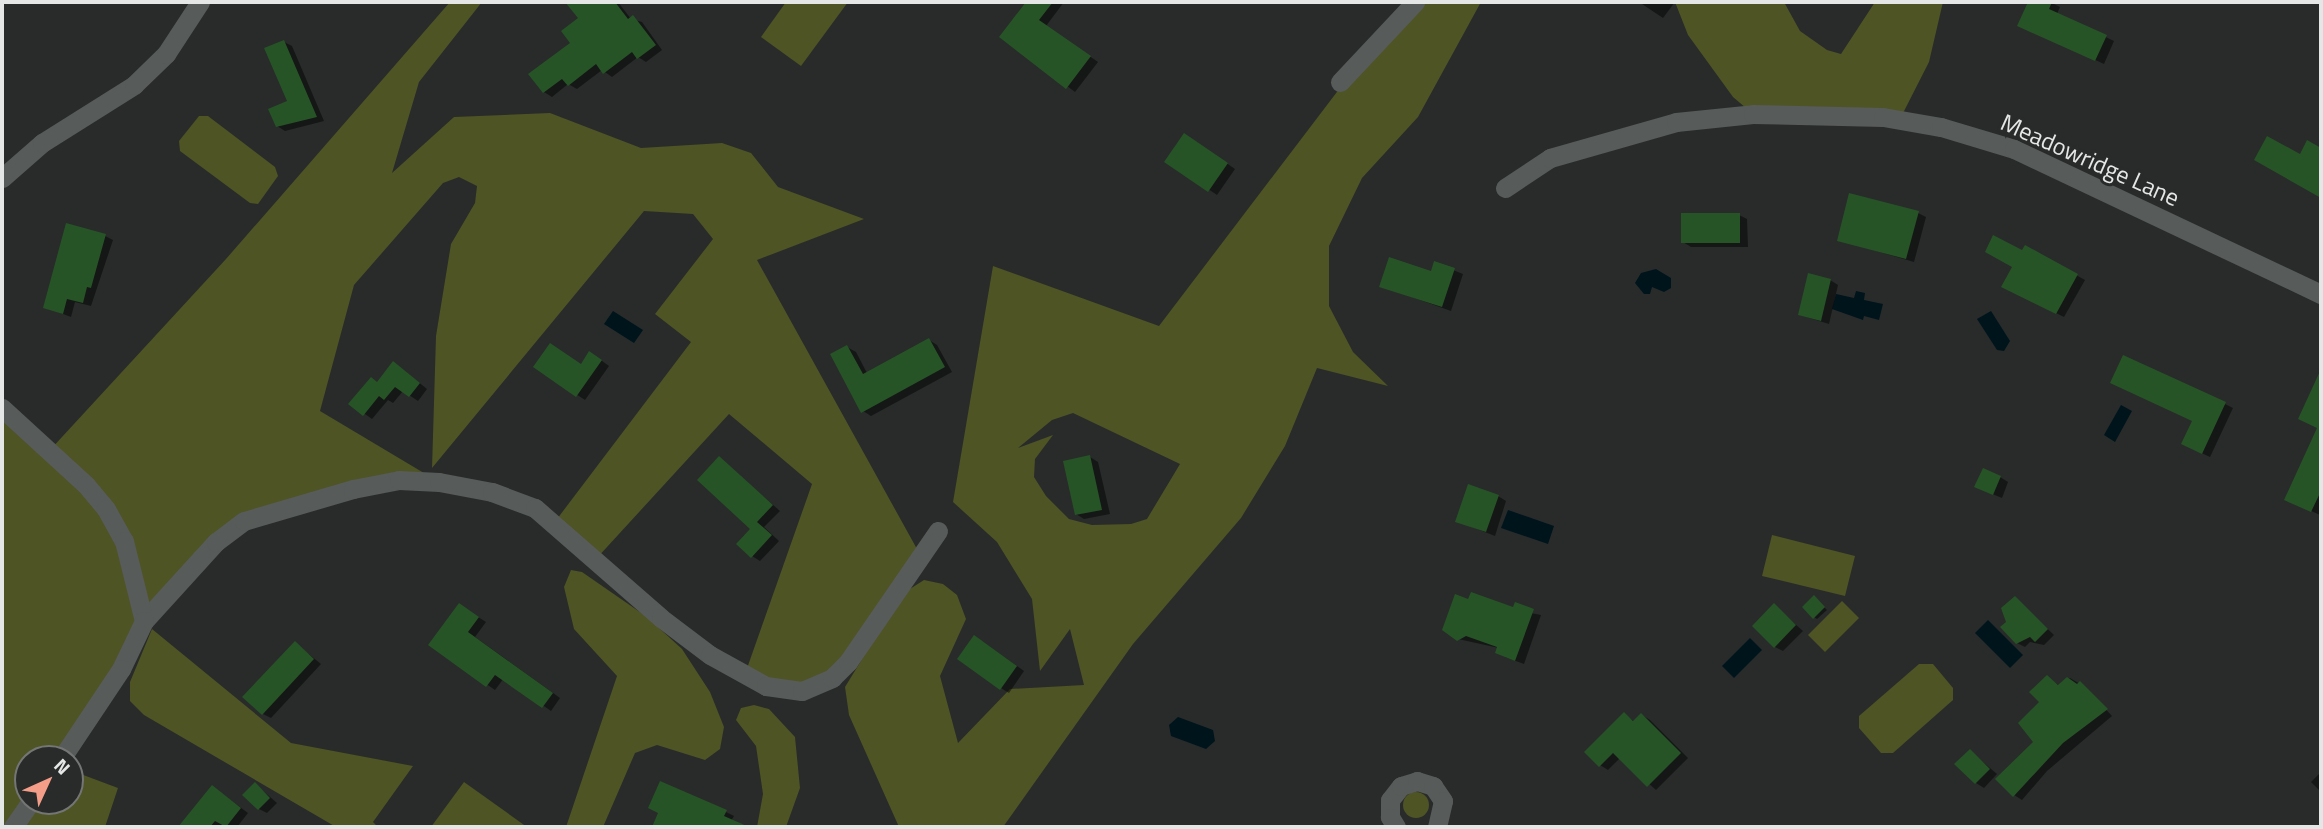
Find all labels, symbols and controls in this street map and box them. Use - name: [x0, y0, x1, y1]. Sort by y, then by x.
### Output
- street label: Meadowridge Lane: [1996, 108, 2184, 212]
- north arrow: [14, 745, 84, 815]
- text: N: [48, 751, 78, 781]

